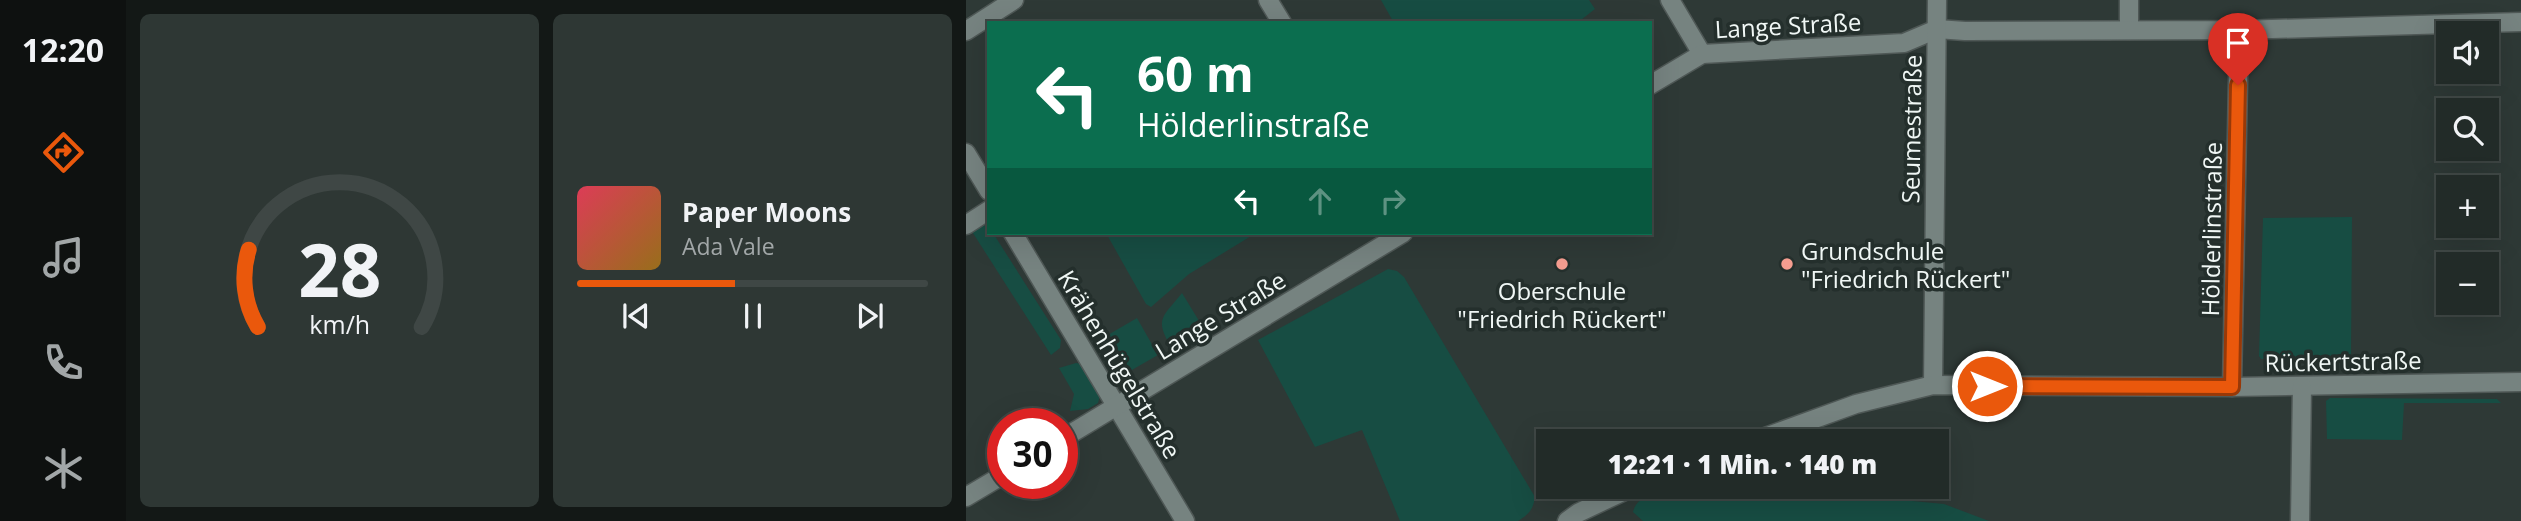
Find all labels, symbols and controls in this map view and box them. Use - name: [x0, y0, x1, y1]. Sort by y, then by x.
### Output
- street label: Lange Straße: [1714, 5, 1862, 45]
- pin: [2208, 13, 2268, 85]
- map controls: [2436, 21, 2499, 315]
- button: sound: [2436, 21, 2499, 84]
- icon: arrive: [2219, 24, 2257, 62]
- text: 12:20: [22, 28, 104, 71]
- text: 60 m: [1137, 40, 1254, 106]
- icon: left: [1022, 49, 1113, 140]
- street label: Seumestraße: [1893, 54, 1929, 204]
- button: search: [2436, 98, 2499, 161]
- text: Hölderlinstraße: [1137, 103, 1370, 146]
- icon: directions: [39, 128, 88, 177]
- street label: Hölderlinstraße: [2193, 141, 2229, 317]
- button: +: [2436, 175, 2499, 238]
- icon: left: [1228, 182, 1266, 220]
- icon: ahead: [1301, 182, 1339, 220]
- icon: right: [1374, 182, 1412, 220]
- text: Paper Moons: [682, 194, 851, 230]
- text: 28: [298, 219, 381, 318]
- text: Ada Vale: [682, 230, 775, 262]
- icon: music: [39, 233, 88, 282]
- place label: Grundschule "Friedrich Rückert": [1801, 234, 2010, 295]
- button: −: [2436, 252, 2499, 315]
- marker: Oberschule "Friedrich Rückert": [1554, 256, 1570, 272]
- marker: Grundschule "Friedrich Rückert": [1779, 256, 1795, 272]
- street label: Lange Straße: [1149, 263, 1291, 367]
- street label: Krähenhügelstraße: [1051, 264, 1189, 464]
- place label: Oberschule "Friedrich Rückert": [1457, 274, 1667, 335]
- icon: previous: [617, 297, 655, 335]
- icon: pause: [734, 297, 772, 335]
- icon: next: [851, 297, 889, 335]
- text: km/h: [309, 306, 370, 340]
- icon: phone: [39, 338, 88, 387]
- street label: Rückertstraße: [2264, 343, 2422, 379]
- position arrow: [1950, 349, 2024, 423]
- speed limit sign: 30: [987, 408, 1078, 499]
- icon: climate: [39, 444, 88, 493]
- text: 12:21 · 1 Min. · 140 m: [1608, 446, 1877, 482]

